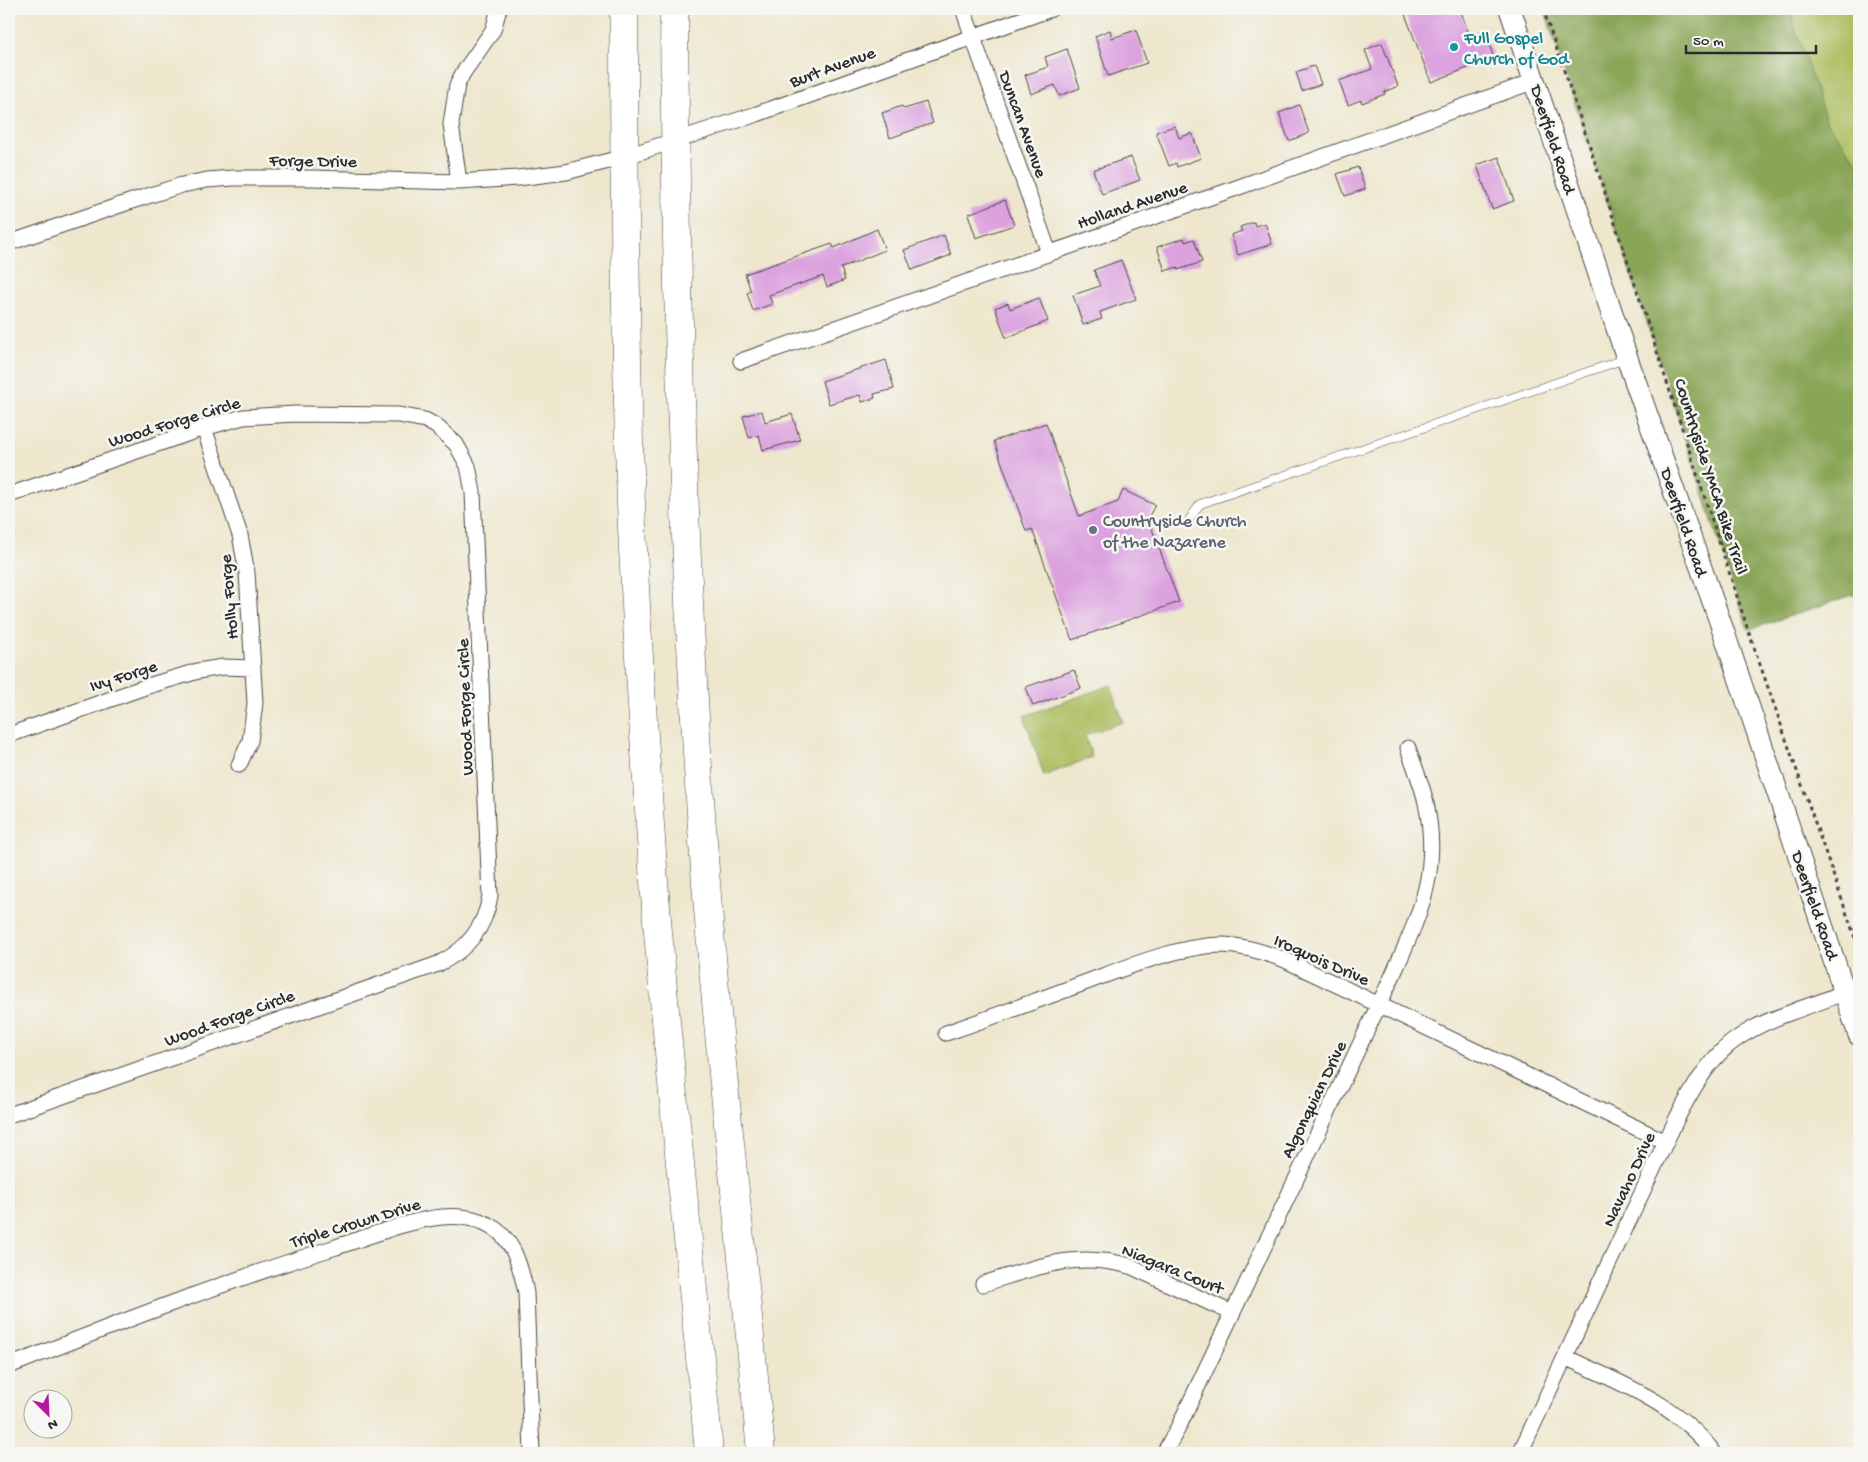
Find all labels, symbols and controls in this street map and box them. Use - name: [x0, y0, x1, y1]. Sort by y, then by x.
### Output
- scale bar: [1686, 22, 1816, 54]
- place label: Full Gospel Church of God: [1463, 29, 1570, 71]
- text: 50 m: [1693, 33, 1724, 51]
- marker: Full Gospel Church of God: [1448, 41, 1460, 53]
- street label: Burt Avenue: [786, 43, 879, 94]
- street label: Duncan Avenue: [992, 68, 1051, 182]
- street label: Deerfield Road: [1524, 82, 1580, 198]
- street label: Forge Drive: [268, 151, 358, 174]
- street label: Holland Avenue: [1075, 177, 1191, 235]
- street label: Countryside YMCA Bike Trail: [1668, 376, 1751, 577]
- street label: Wood Forge Circle: [106, 393, 244, 453]
- street label: Deerfield Road: [1654, 465, 1712, 581]
- place label: Countryside Church of the Nazarene: [1103, 512, 1247, 554]
- marker: Countryside Church of the Nazarene: [1087, 524, 1099, 536]
- street label: Holly Forge: [216, 553, 245, 640]
- street label: Wood Forge Circle: [454, 637, 479, 776]
- street label: Ivy Forge: [87, 656, 161, 698]
- street label: Deerfield Road: [1785, 848, 1843, 964]
- street label: Iroquois Drive: [1270, 931, 1373, 992]
- street label: Wood Forge Circle: [162, 986, 298, 1053]
- street label: Algonquian Drive: [1278, 1037, 1353, 1162]
- street label: Navaho Drive: [1599, 1129, 1662, 1231]
- street label: Triple Crown Drive: [287, 1194, 424, 1254]
- street label: Niagara Court: [1118, 1240, 1227, 1301]
- north arrow: [22, 1390, 72, 1440]
- text: N: [45, 1414, 60, 1433]

